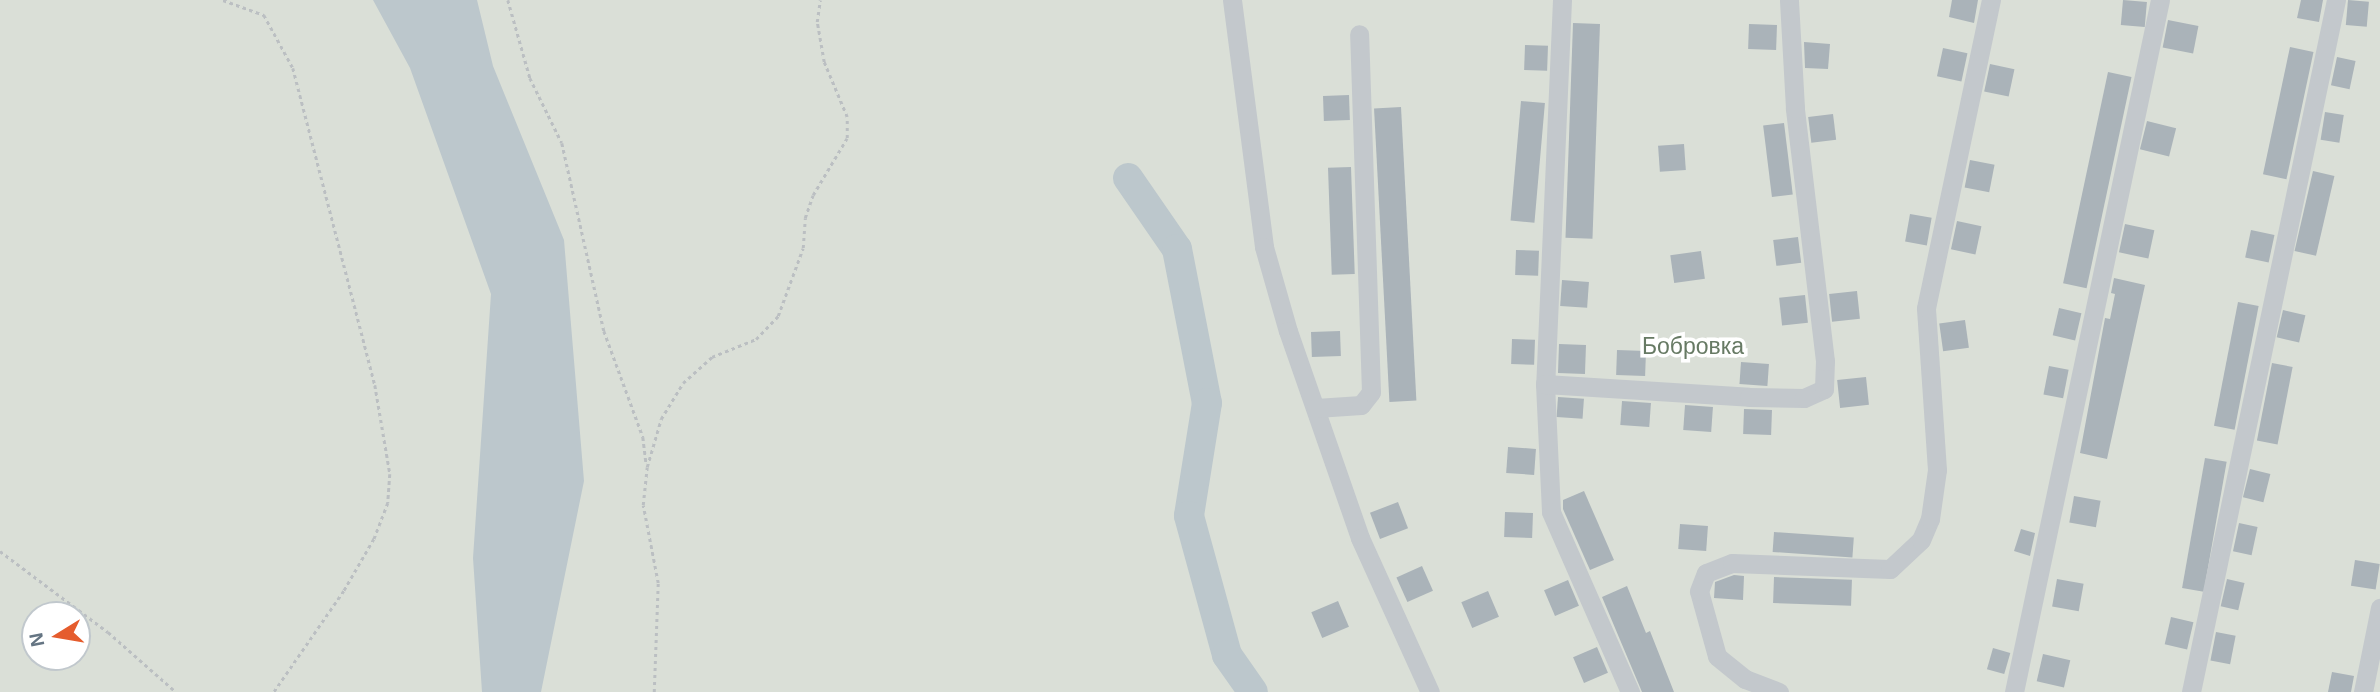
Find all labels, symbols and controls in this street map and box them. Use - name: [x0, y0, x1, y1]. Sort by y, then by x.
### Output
- park label: Бобровка: [1642, 332, 1744, 360]
- north arrow: [21, 601, 91, 671]
- text: N: [25, 631, 48, 648]

